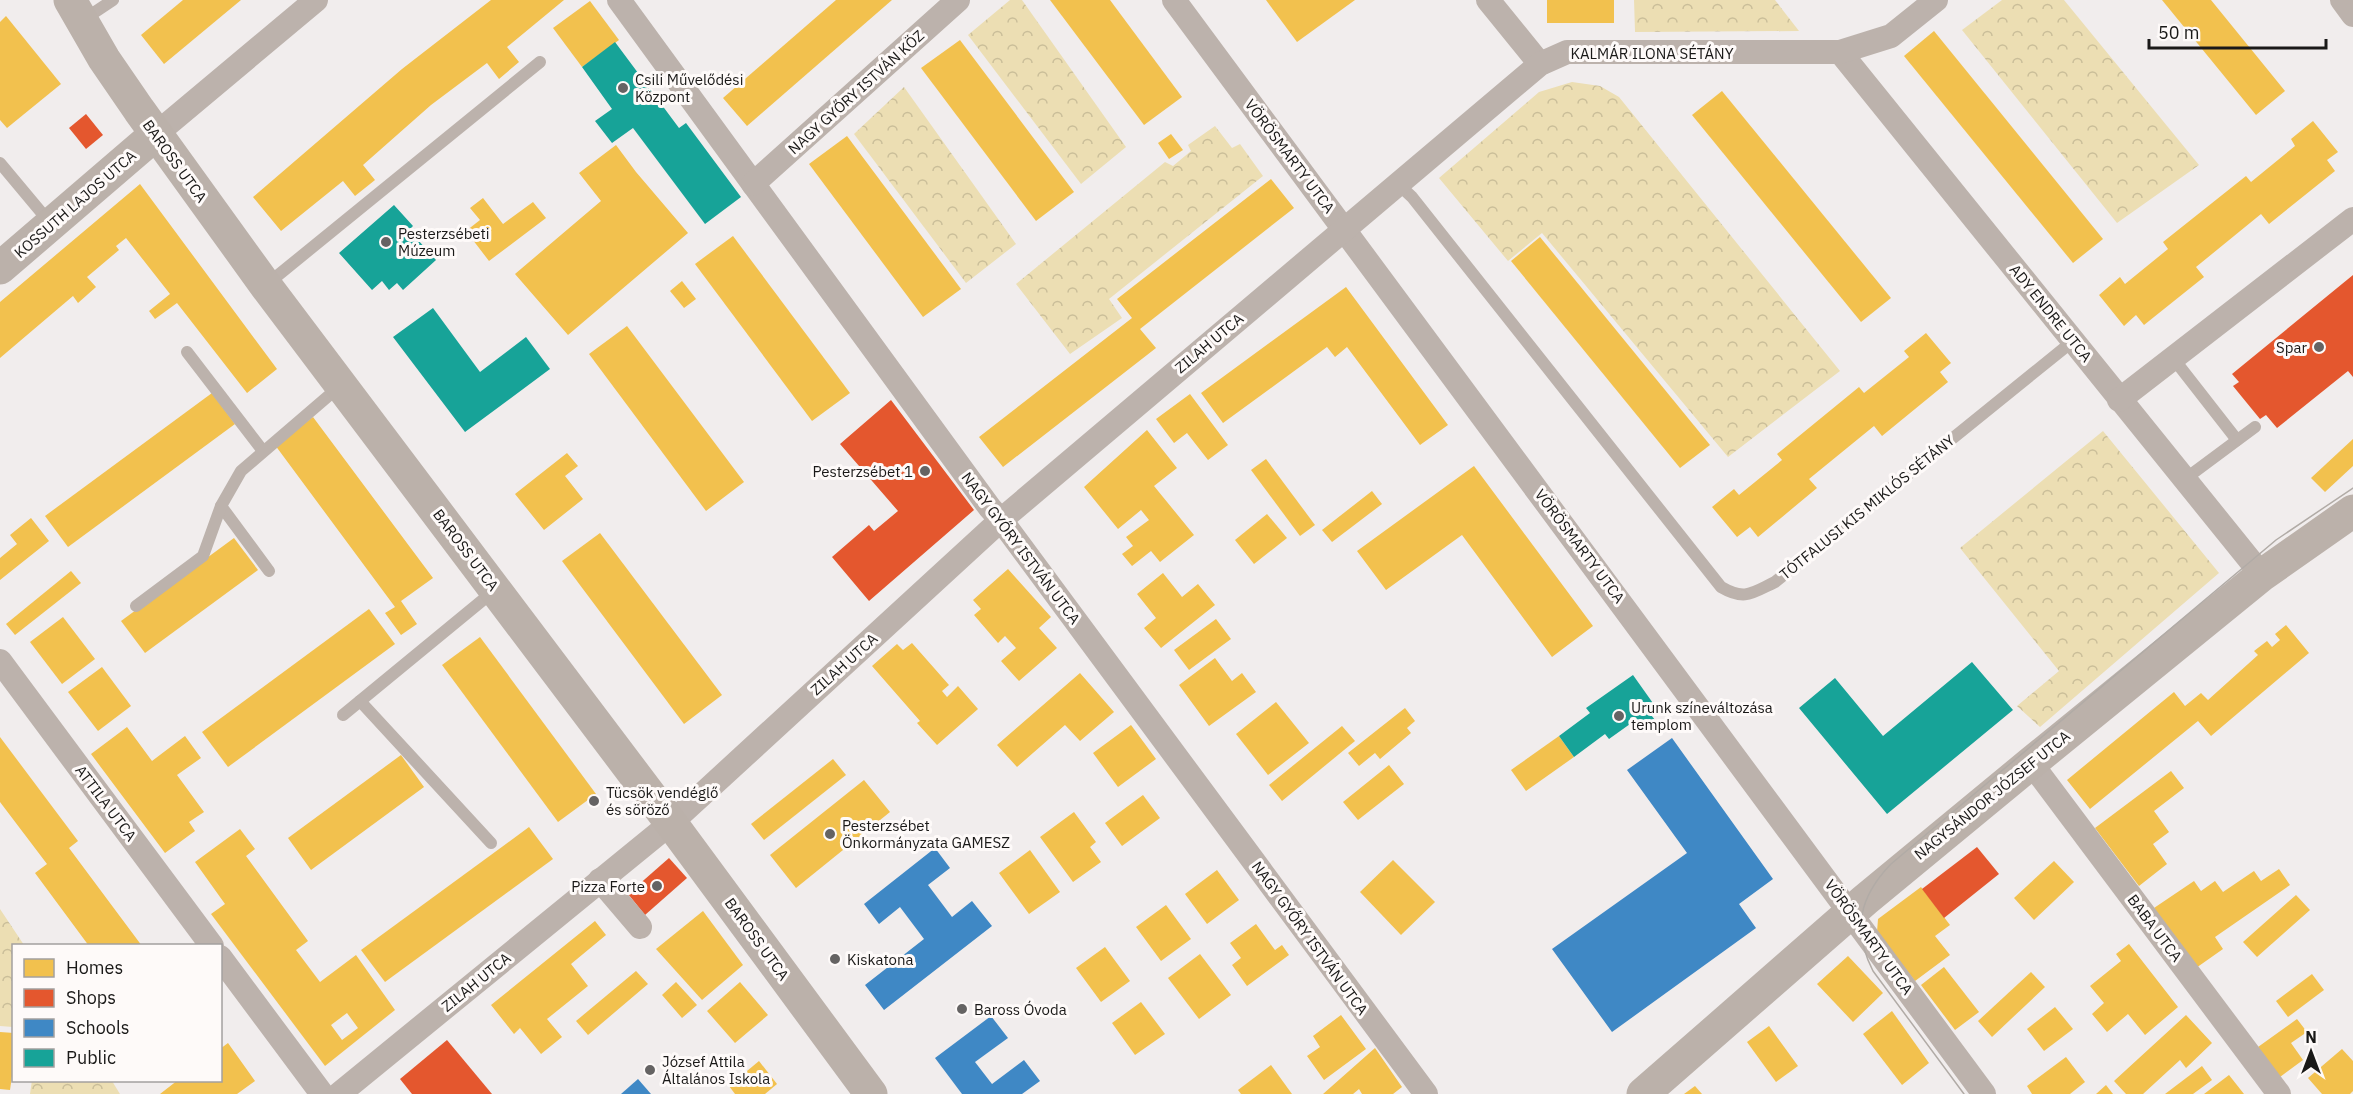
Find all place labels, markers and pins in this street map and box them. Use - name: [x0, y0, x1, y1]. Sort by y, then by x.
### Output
- place label: Csili Művelődési Központ: [635, 70, 743, 106]
- marker: Csili Művelődési Központ: [616, 81, 630, 95]
- place label: Pesterzsébeti Múzeum: [398, 224, 490, 260]
- marker: Pesterzsébeti Múzeum: [379, 235, 393, 249]
- place label: Spar: [2276, 338, 2307, 357]
- marker: Spar: [2312, 340, 2326, 354]
- place label: Pesterzsébet 1: [813, 462, 913, 481]
- marker: Pesterzsébet 1: [918, 464, 932, 478]
- place label: Urunk színeváltozása templom: [1631, 698, 1773, 734]
- marker: Urunk színeváltozása templom: [1612, 709, 1626, 723]
- place label: Tücsök vendéglő és söröző: [606, 783, 718, 819]
- marker: Tücsök vendéglő és söröző: [587, 794, 601, 808]
- place label: Pesterzsébet Önkormányzata GAMESZ: [842, 816, 1010, 852]
- marker: Pesterzsébet Önkormányzata GAMESZ: [823, 827, 837, 841]
- place label: Pizza Forte: [571, 877, 645, 896]
- marker: Pizza Forte: [650, 879, 664, 893]
- place label: Kiskatona: [847, 950, 914, 969]
- marker: Kiskatona: [828, 952, 842, 966]
- place label: Baross Óvoda: [974, 1000, 1067, 1019]
- marker: Baross Óvoda: [955, 1002, 969, 1016]
- place label: József Attila Általános Iskola: [662, 1052, 770, 1088]
- marker: József Attila Általános Iskola: [643, 1063, 657, 1077]

